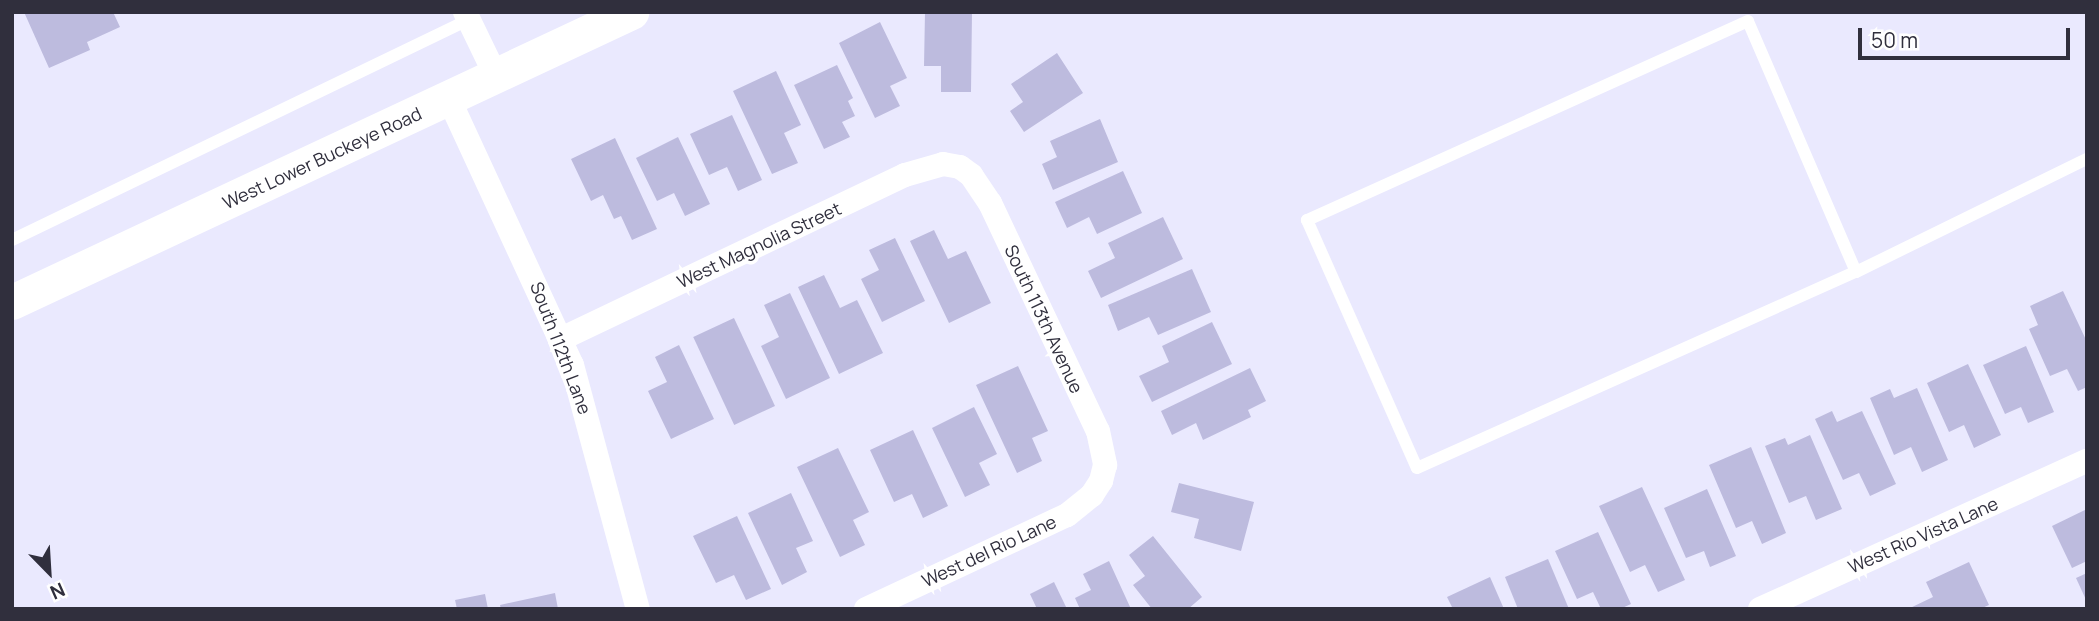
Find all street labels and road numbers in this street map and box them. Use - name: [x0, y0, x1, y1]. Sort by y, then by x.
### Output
- street label: West Lower Buckeye Road: [219, 102, 425, 214]
- street label: West Magnolia Street: [674, 197, 844, 293]
- street label: South 113th Avenue: [1000, 241, 1088, 397]
- street label: South 112th Lane: [526, 279, 596, 417]
- street label: West Rio Vista Lane: [1845, 492, 2001, 578]
- street label: West del Rio Lane: [918, 510, 1060, 592]

